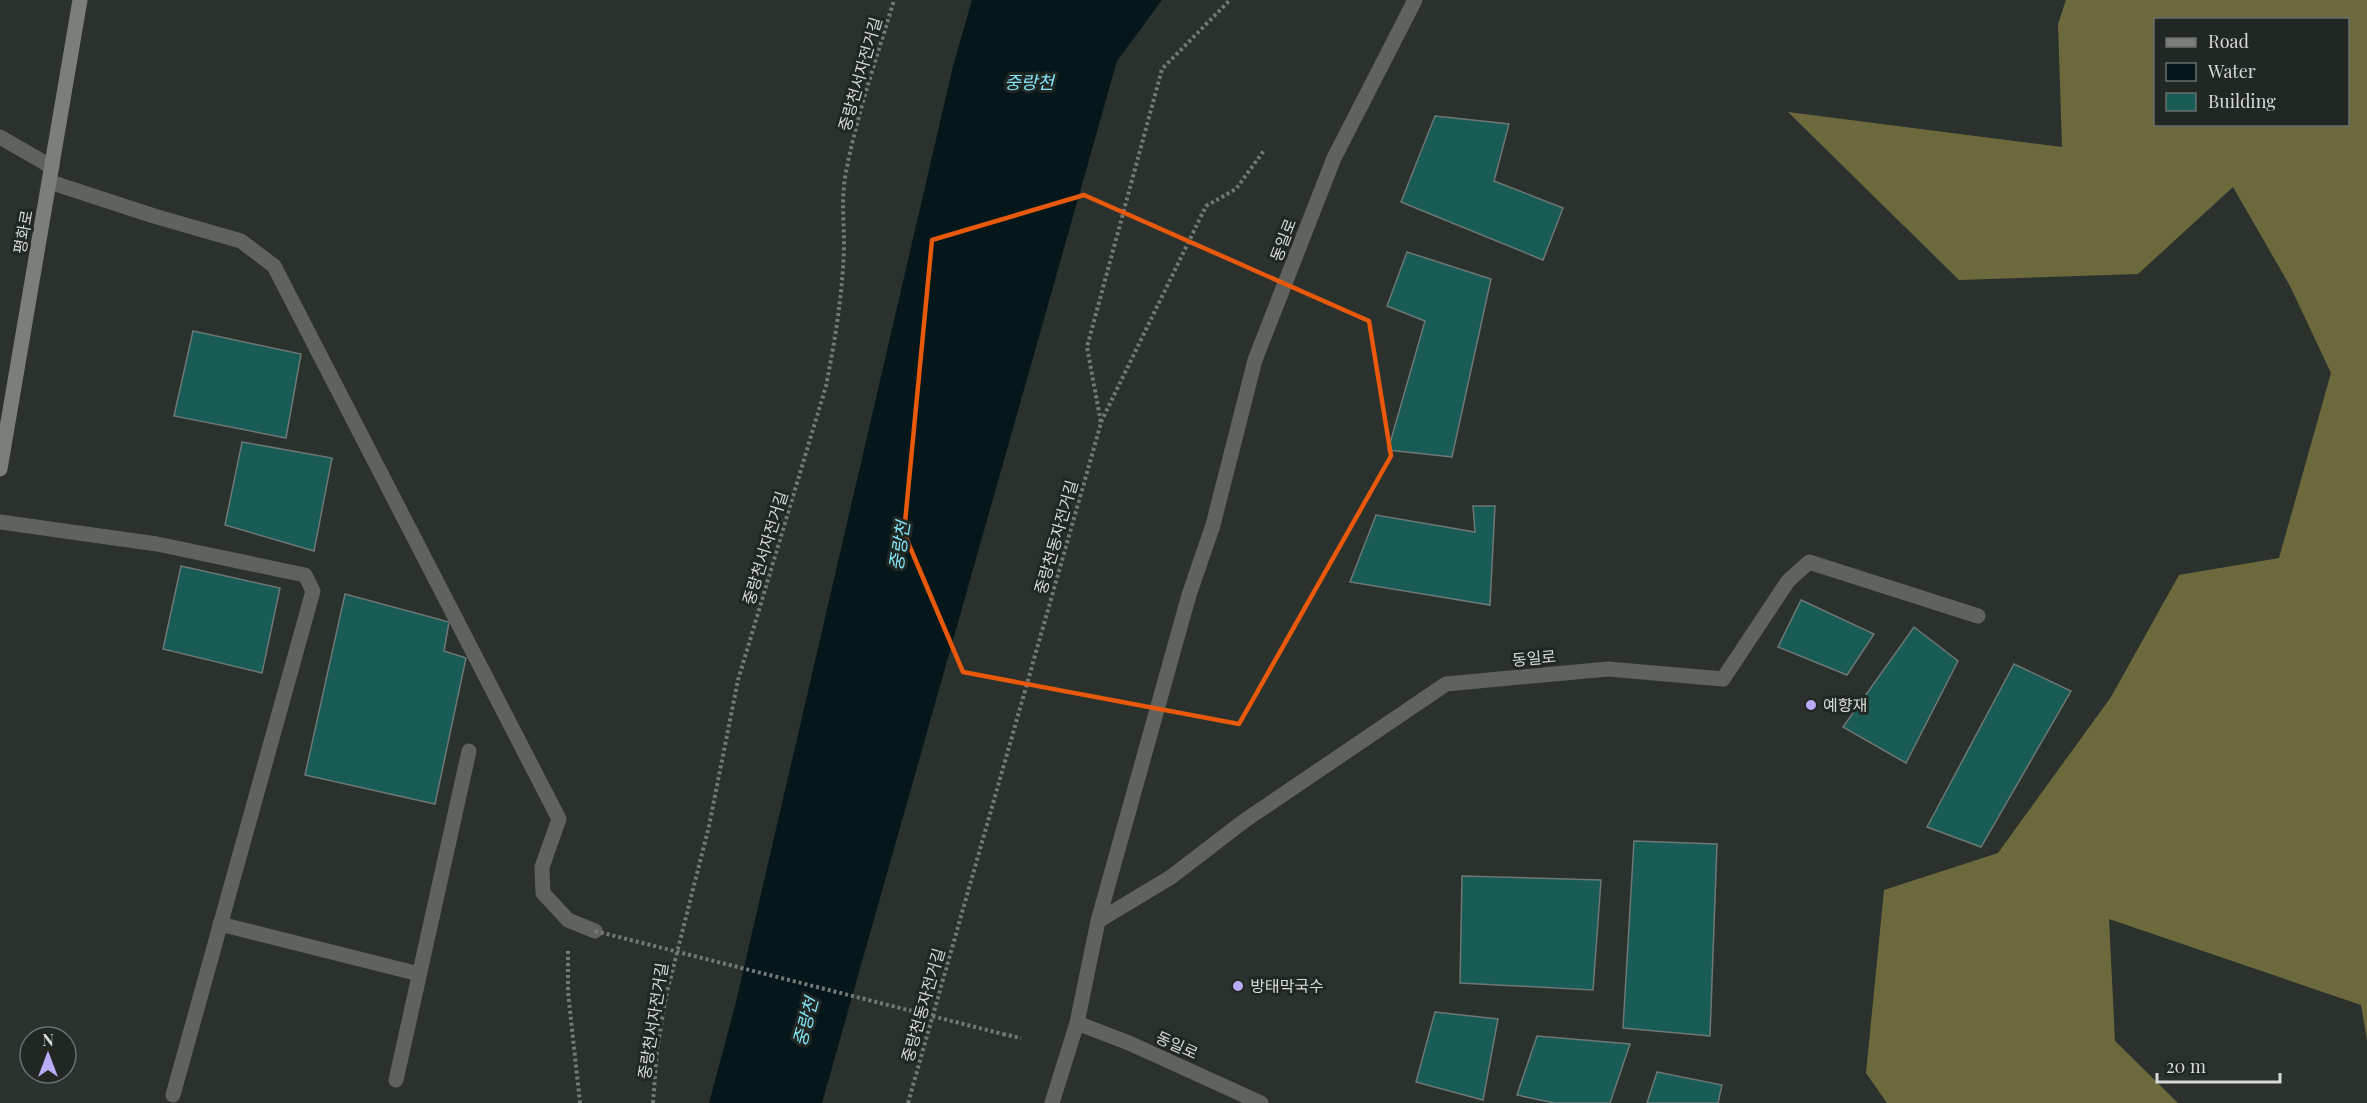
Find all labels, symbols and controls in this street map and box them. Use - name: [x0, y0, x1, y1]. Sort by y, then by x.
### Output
- street label: 중랑천서자전거길: [833, 14, 886, 133]
- legend: [2154, 18, 2349, 126]
- text: Road: [2208, 29, 2249, 53]
- text: Water: [2207, 59, 2256, 83]
- water label: 중랑천: [1004, 70, 1056, 94]
- text: Building: [2208, 89, 2276, 113]
- street label: 평화로: [8, 208, 37, 255]
- street label: 동일로: [1265, 215, 1300, 264]
- street label: 중랑천동자전거길: [1029, 477, 1082, 596]
- street label: 중랑천서자전거길: [737, 488, 792, 607]
- water label: 중랑천: [883, 517, 915, 572]
- street label: 동일로: [1511, 645, 1557, 670]
- place label: 예향재: [1823, 694, 1867, 715]
- marker: 예향재: [1804, 698, 1818, 712]
- street label: 중랑천동자전거길: [896, 945, 949, 1064]
- street label: 중랑천서자전거길: [633, 961, 672, 1081]
- place label: 방태막국수: [1250, 975, 1324, 996]
- marker: 방태막국수: [1231, 979, 1245, 993]
- water label: 중랑천: [787, 992, 824, 1049]
- north arrow: [18, 1025, 78, 1085]
- street label: 동일로: [1153, 1026, 1202, 1063]
- text: N: [42, 1029, 54, 1050]
- scale bar: [2157, 1046, 2280, 1084]
- text: 20 m: [2166, 1054, 2206, 1078]

